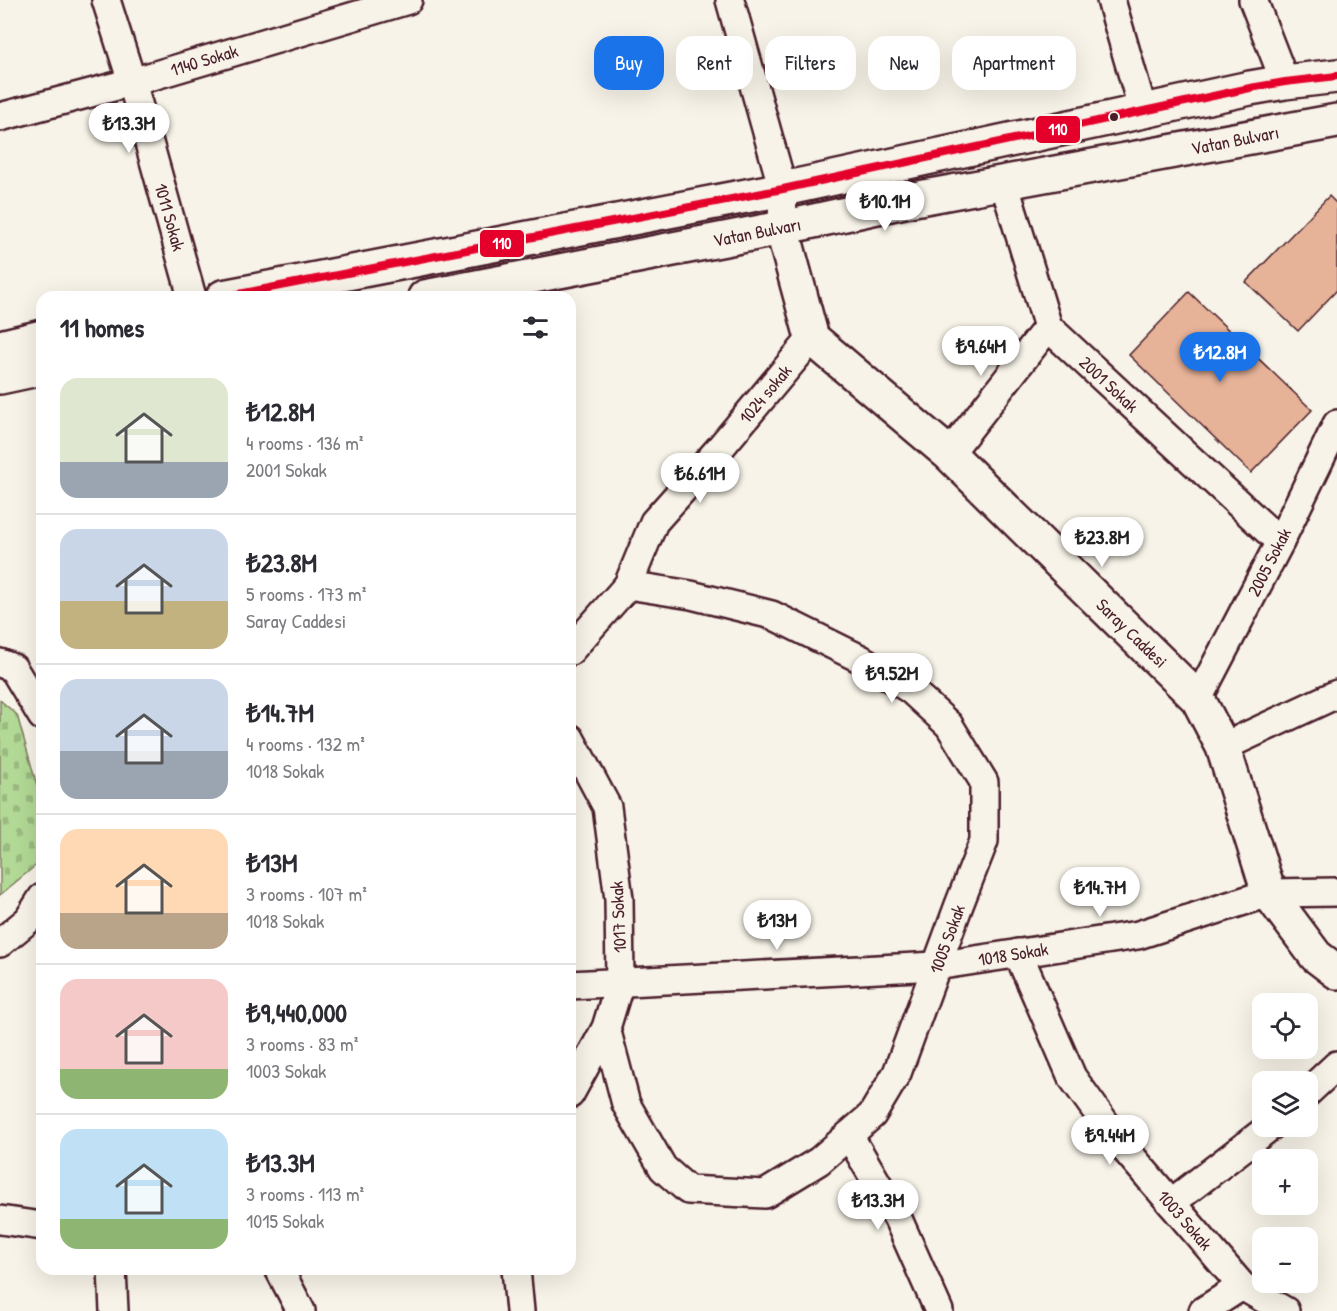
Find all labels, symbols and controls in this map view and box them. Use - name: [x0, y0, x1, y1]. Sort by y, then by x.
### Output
- chip: Buy: [594, 36, 664, 90]
- chip: Rent: [676, 36, 753, 90]
- chip: Filters: [765, 36, 856, 90]
- chip: New: [868, 36, 940, 90]
- chip: Apartment: [952, 36, 1076, 90]
- street label: 1140 Sokak: [167, 38, 241, 82]
- pin: ₺13.3M: [80, 103, 178, 154]
- text: ₺13.3M: [103, 109, 155, 136]
- unlabelled marker: [1108, 111, 1120, 123]
- line badge: 110: [1035, 115, 1081, 144]
- text: 110: [1049, 118, 1067, 140]
- street label: Vatan Bulvarı: [1189, 119, 1281, 161]
- street label: 1011 Sokak: [148, 180, 192, 254]
- pin: ₺10.1M: [836, 181, 934, 232]
- text: ₺10.1M: [859, 187, 911, 214]
- street label: Vatan Bulvarı: [711, 211, 803, 253]
- line badge: 110: [479, 229, 525, 258]
- text: 110: [493, 232, 511, 254]
- text: 11 homes: [60, 310, 144, 345]
- icon: filters: [519, 311, 552, 344]
- pin: ₺9.64M: [932, 326, 1030, 377]
- text: ₺9.64M: [956, 332, 1006, 359]
- pin: ₺12.8M: [1171, 332, 1269, 383]
- text: ₺12.8M: [1194, 338, 1246, 365]
- street label: 2001 Sokak: [1074, 350, 1145, 418]
- street label: 1024 sokak: [733, 359, 797, 429]
- text: ₺12.8M: [246, 394, 315, 429]
- icon: home: [108, 402, 180, 474]
- text: 4 rooms · 136 m²: [246, 429, 363, 456]
- pin: ₺6.61M: [651, 453, 749, 504]
- text: 2001 Sokak: [246, 456, 327, 483]
- text: ₺6.61M: [675, 459, 725, 486]
- pin: ₺23.8M: [1053, 517, 1151, 568]
- text: ₺23.8M: [1075, 523, 1129, 550]
- street label: 2005 Sokak: [1241, 523, 1297, 601]
- text: ₺23.8M: [246, 545, 317, 580]
- icon: home: [108, 553, 180, 625]
- text: 5 rooms · 173 m²: [246, 580, 366, 607]
- street label: Saray Caddesi: [1091, 593, 1173, 673]
- text: Saray Caddesi: [246, 607, 346, 634]
- pin: ₺9.52M: [843, 653, 941, 704]
- text: ₺9.52M: [866, 659, 918, 686]
- text: ₺14.7M: [246, 695, 314, 730]
- icon: home: [108, 703, 180, 775]
- text: 4 rooms · 132 m²: [246, 730, 365, 757]
- text: 1018 Sokak: [246, 757, 324, 784]
- text: ₺13M: [246, 845, 297, 880]
- icon: home: [108, 853, 180, 925]
- pin: ₺14.7M: [1051, 867, 1149, 918]
- text: ₺14.7M: [1074, 873, 1126, 900]
- text: 3 rooms · 107 m²: [246, 880, 367, 907]
- street label: 1017 Sokak: [604, 880, 632, 953]
- pin: ₺13M: [741, 900, 813, 951]
- street label: 1005 Sokak: [923, 900, 971, 977]
- text: ₺13M: [757, 906, 797, 933]
- text: 1018 Sokak: [246, 907, 324, 934]
- street label: 1018 Sokak: [976, 936, 1050, 972]
- map controls: [1252, 993, 1318, 1293]
- button: locate: [1252, 993, 1318, 1059]
- text: ₺9,440,000: [246, 995, 347, 1030]
- icon: home: [108, 1003, 180, 1075]
- text: 3 rooms · 83 m²: [246, 1030, 358, 1057]
- text: 1003 Sokak: [246, 1057, 326, 1084]
- button: layers: [1252, 1071, 1318, 1137]
- pin: ₺9.44M: [1061, 1115, 1159, 1166]
- text: ₺9.44M: [1085, 1121, 1135, 1148]
- text: ₺13.3M: [246, 1145, 315, 1180]
- button: +: [1252, 1149, 1318, 1215]
- icon: home: [108, 1153, 180, 1225]
- text: 3 rooms · 113 m²: [246, 1180, 364, 1207]
- pin: ₺13.3M: [829, 1180, 927, 1231]
- street label: 1003 Sokak: [1152, 1184, 1219, 1256]
- text: ₺13.3M: [852, 1186, 904, 1213]
- text: 1015 Sokak: [246, 1207, 324, 1234]
- button: −: [1252, 1227, 1318, 1293]

